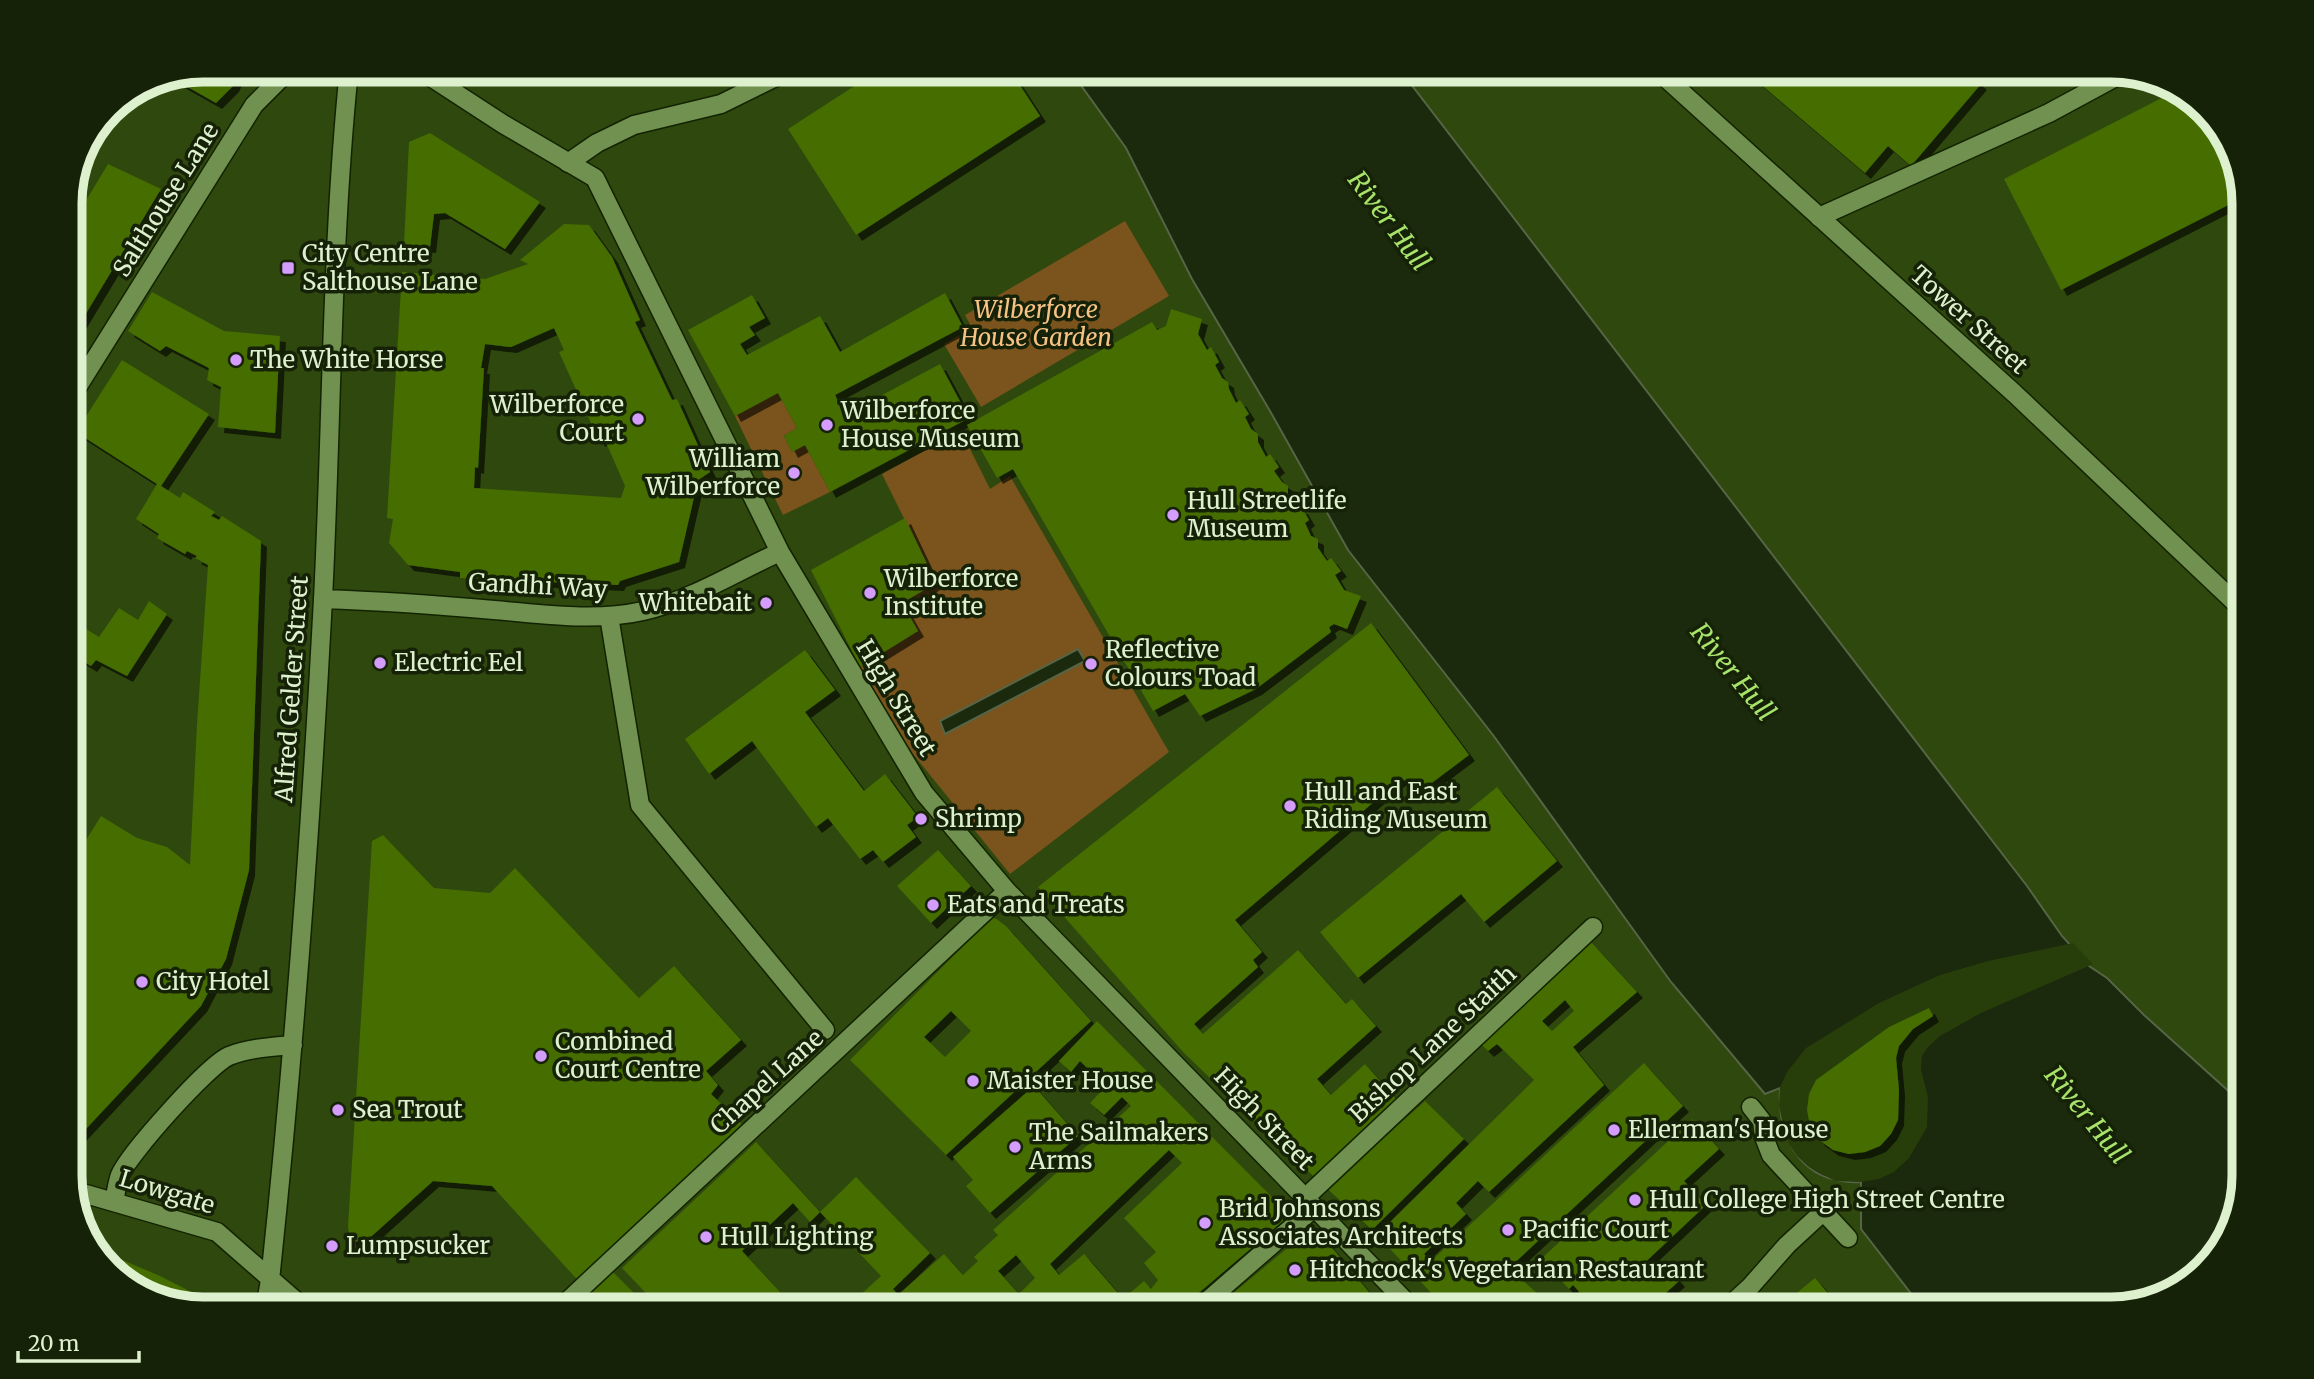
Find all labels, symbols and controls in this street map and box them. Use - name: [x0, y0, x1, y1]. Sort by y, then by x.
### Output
- street label: Salthouse Lane: [106, 117, 225, 283]
- water label: River Hull: [1341, 164, 1438, 277]
- place label: City Centre Salthouse Lane: [302, 238, 478, 297]
- street label: Tower Street: [1904, 259, 2035, 381]
- marker: City Centre Salthouse Lane: [280, 260, 296, 276]
- park label: Wilberforce House Garden: [959, 294, 1112, 353]
- place label: The White Horse: [250, 344, 443, 375]
- marker: The White Horse: [228, 352, 244, 368]
- place label: Wilberforce Court: [489, 389, 625, 448]
- place label: Wilberforce House Museum: [840, 395, 1020, 454]
- marker: Wilberforce Court: [630, 411, 646, 427]
- marker: Wilberforce House Museum: [819, 417, 835, 433]
- place label: William Wilberforce: [645, 443, 780, 502]
- marker: William Wilberforce: [786, 465, 802, 481]
- place label: Hull Streetlife Museum: [1187, 485, 1346, 544]
- marker: Hull Streetlife Museum: [1165, 507, 1181, 523]
- place label: Wilberforce Institute: [883, 563, 1018, 622]
- street label: Gandhi Way: [468, 566, 608, 605]
- street label: Alfred Gelder Street: [268, 574, 315, 804]
- marker: Wilberforce Institute: [862, 585, 878, 601]
- place label: Whitebait: [638, 587, 753, 618]
- marker: Whitebait: [758, 595, 774, 611]
- water label: River Hull: [1684, 616, 1783, 727]
- street label: High Street: [849, 634, 944, 762]
- place label: Reflective Colours Toad: [1105, 634, 1256, 693]
- place label: Electric Eel: [394, 647, 523, 678]
- marker: Electric Eel: [372, 655, 388, 671]
- marker: Reflective Colours Toad: [1083, 656, 1099, 672]
- place label: Hull and East Riding Museum: [1304, 776, 1488, 835]
- marker: Hull and East Riding Museum: [1282, 798, 1298, 814]
- place label: Shrimp: [935, 803, 1022, 834]
- marker: Shrimp: [913, 811, 929, 827]
- place label: Eats and Treats: [947, 889, 1125, 920]
- marker: Eats and Treats: [925, 897, 941, 913]
- street label: Bishop Lane Staith: [1343, 958, 1523, 1129]
- place label: City Hotel: [156, 966, 270, 997]
- marker: City Hotel: [134, 974, 150, 990]
- street label: Chapel Lane: [703, 1023, 830, 1141]
- place label: Combined Court Centre: [555, 1026, 701, 1085]
- marker: Combined Court Centre: [533, 1048, 549, 1064]
- water label: River Hull: [2038, 1059, 2137, 1170]
- street label: High Street: [1208, 1061, 1321, 1177]
- place label: Maister House: [987, 1065, 1153, 1096]
- marker: Maister House: [965, 1073, 981, 1089]
- place label: Sea Trout: [352, 1094, 463, 1125]
- marker: Sea Trout: [330, 1102, 346, 1118]
- place label: Ellerman's House: [1628, 1114, 1828, 1145]
- place label: The Sailmakers Arms: [1028, 1117, 1209, 1176]
- marker: Ellerman's House: [1606, 1122, 1622, 1138]
- marker: The Sailmakers Arms: [1007, 1139, 1023, 1155]
- street label: Lowgate: [116, 1162, 218, 1221]
- place label: Hull College High Street Centre: [1649, 1184, 2005, 1215]
- marker: Hull College High Street Centre: [1627, 1192, 1643, 1208]
- place label: Brid Johnsons Associates Architects: [1218, 1193, 1463, 1252]
- place label: Pacific Court: [1522, 1214, 1670, 1245]
- marker: Brid Johnsons Associates Architects: [1197, 1215, 1213, 1231]
- place label: Hull Lighting: [720, 1221, 874, 1252]
- marker: Pacific Court: [1500, 1222, 1516, 1238]
- marker: Hull Lighting: [698, 1229, 714, 1245]
- place label: Lumpsucker: [346, 1230, 490, 1261]
- marker: Lumpsucker: [324, 1238, 340, 1254]
- place label: Hitchcock's Vegetarian Restaurant: [1309, 1254, 1705, 1285]
- marker: Hitchcock's Vegetarian Restaurant: [1287, 1262, 1303, 1278]
- scale bar: [18, 1320, 138, 1364]
- text: 20 m: [28, 1330, 80, 1357]

